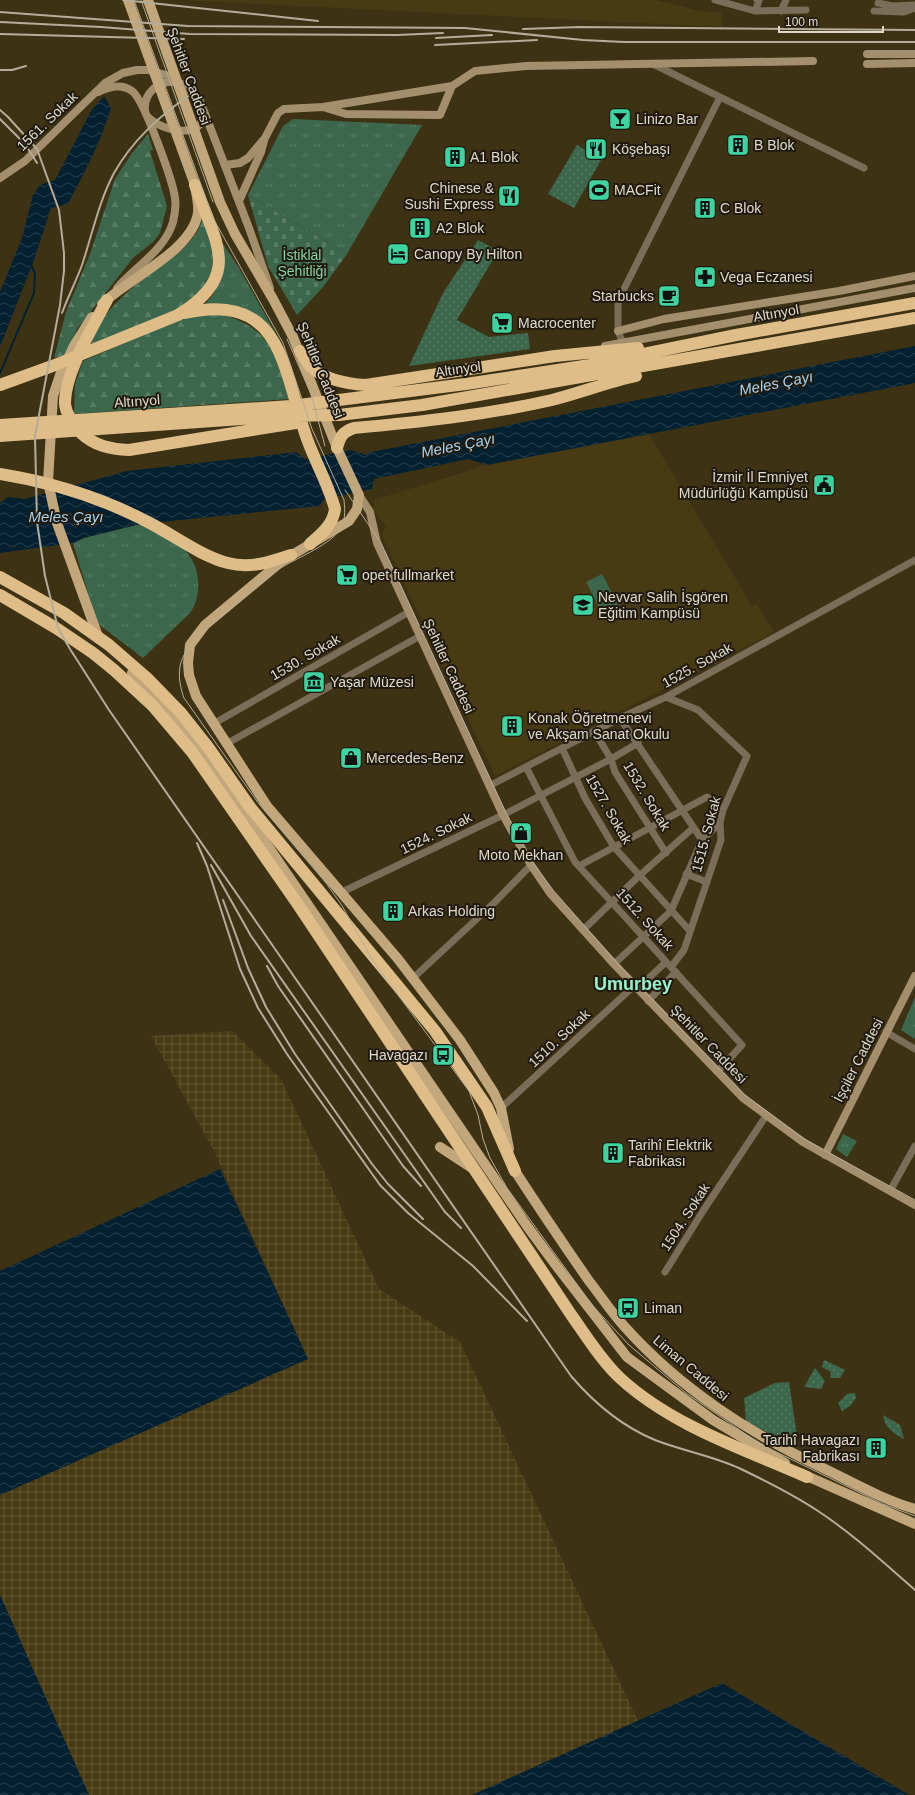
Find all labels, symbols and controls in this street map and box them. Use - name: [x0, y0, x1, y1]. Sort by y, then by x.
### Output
- scale bar: [779, 8, 883, 34]
- text: 100 m: [785, 15, 818, 29]
- street label: Şehitler Caddesi: [164, 25, 214, 127]
- street label: 1561. Sokak: [13, 88, 81, 154]
- bar icon: Linizo Bar: [607, 106, 633, 132]
- place label: Linizo Bar: [636, 111, 699, 127]
- building icon: B Blok: [725, 132, 751, 158]
- restaurant icon: Köşebaşı: [583, 136, 609, 162]
- place label: B Blok: [754, 137, 795, 153]
- place label: Köşebaşı: [612, 141, 670, 157]
- building icon: A1 Blok: [442, 144, 468, 170]
- place label: A1 Blok: [470, 149, 519, 165]
- sports icon: MACFit: [586, 177, 612, 203]
- place label: Chinese & Sushi Express: [405, 180, 495, 212]
- place label: MACFit: [614, 182, 661, 198]
- restaurant icon: Chinese & Sushi Express: [496, 183, 522, 209]
- building icon: C Blok: [692, 195, 718, 221]
- place label: C Blok: [720, 200, 762, 216]
- building icon: A2 Blok: [407, 215, 433, 241]
- place label: A2 Blok: [436, 220, 485, 236]
- hotel icon: Canopy By Hilton: [385, 241, 411, 267]
- park label: İstiklal Şehitliği: [277, 246, 327, 279]
- place label: Canopy By Hilton: [414, 246, 522, 262]
- pharmacy icon: Vega Eczanesi: [692, 264, 718, 290]
- place label: Vega Eczanesi: [720, 269, 813, 285]
- cafe icon: Starbucks: [656, 283, 682, 309]
- place label: Starbucks: [592, 288, 654, 304]
- street label: Altınyol: [752, 301, 800, 325]
- supermarket icon: Macrocenter: [489, 310, 515, 336]
- place label: Macrocenter: [518, 315, 596, 331]
- street label: Şehitler Caddesi: [294, 319, 348, 421]
- street label: Altınyol: [434, 358, 482, 380]
- water label: Meles Çayı: [738, 367, 814, 399]
- street label: Altınyol: [114, 391, 160, 411]
- water label: Meles Çayı: [420, 429, 496, 461]
- place label: İzmir İl Emniyet Müdürlüğü Kampüsü: [679, 468, 808, 501]
- public building icon: İzmir İl Emniyet Müdürlüğü Kampüsü: [811, 472, 837, 498]
- water label: Meles Çayı: [28, 508, 104, 525]
- supermarket icon: opet fullmarket: [334, 562, 360, 588]
- place label: opet fullmarket: [362, 567, 454, 583]
- place label: Nevvar Salih İşgören Eğitim Kampüsü: [598, 588, 728, 621]
- school or university icon: Nevvar Salih İşgören Eğitim Kampüsü: [570, 592, 596, 618]
- street label: Şehitler Caddesi: [420, 616, 478, 716]
- street label: 1530. Sokak: [267, 630, 344, 683]
- street label: 1525. Sokak: [659, 639, 736, 691]
- museum icon: Yaşar Müzesi: [301, 669, 327, 695]
- place label: Yaşar Müzesi: [330, 674, 414, 690]
- place label: Konak Öğretmenevi ve Akşam Sanat Okulu: [528, 709, 670, 742]
- building icon: Konak Öğretmenevi ve Akşam Sanat Okulu: [499, 713, 525, 739]
- shop icon: Mercedes-Benz: [338, 745, 364, 771]
- place label: Mercedes-Benz: [366, 750, 464, 766]
- street label: 1532. Sokak: [620, 759, 674, 834]
- street label: 1527. Sokak: [583, 771, 636, 848]
- street label: 1515. Sokak: [688, 793, 724, 874]
- street label: 1524. Sokak: [398, 808, 475, 857]
- shop icon: Moto Mekhan: [508, 820, 534, 846]
- place label: Moto Mekhan: [479, 847, 563, 863]
- street label: 1512. Sokak: [613, 885, 678, 954]
- building icon: Arkas Holding: [380, 898, 406, 924]
- place label: Arkas Holding: [408, 903, 495, 919]
- district label: Umurbey: [594, 974, 672, 994]
- street label: Şehitler Caddesi: [668, 1001, 750, 1087]
- street label: 1510. Sokak: [525, 1005, 594, 1070]
- street label: İşçiler Caddesi: [829, 1015, 886, 1105]
- bus stop icon: Havagazı: [430, 1042, 456, 1068]
- place label: Havagazı: [369, 1047, 428, 1063]
- place label: Tarihî Elektrik Fabrikası: [628, 1137, 713, 1169]
- building icon: Tarihî Elektrik Fabrikası: [600, 1140, 626, 1166]
- street label: 1504. Sokak: [657, 1179, 713, 1254]
- bus stop icon: Liman: [615, 1295, 641, 1321]
- place label: Liman: [644, 1300, 682, 1316]
- street label: Liman Caddesi: [650, 1332, 732, 1404]
- place label: Tarihî Havagazı Fabrikası: [763, 1432, 860, 1464]
- building icon: Tarihî Havagazı Fabrikası: [863, 1435, 889, 1461]

